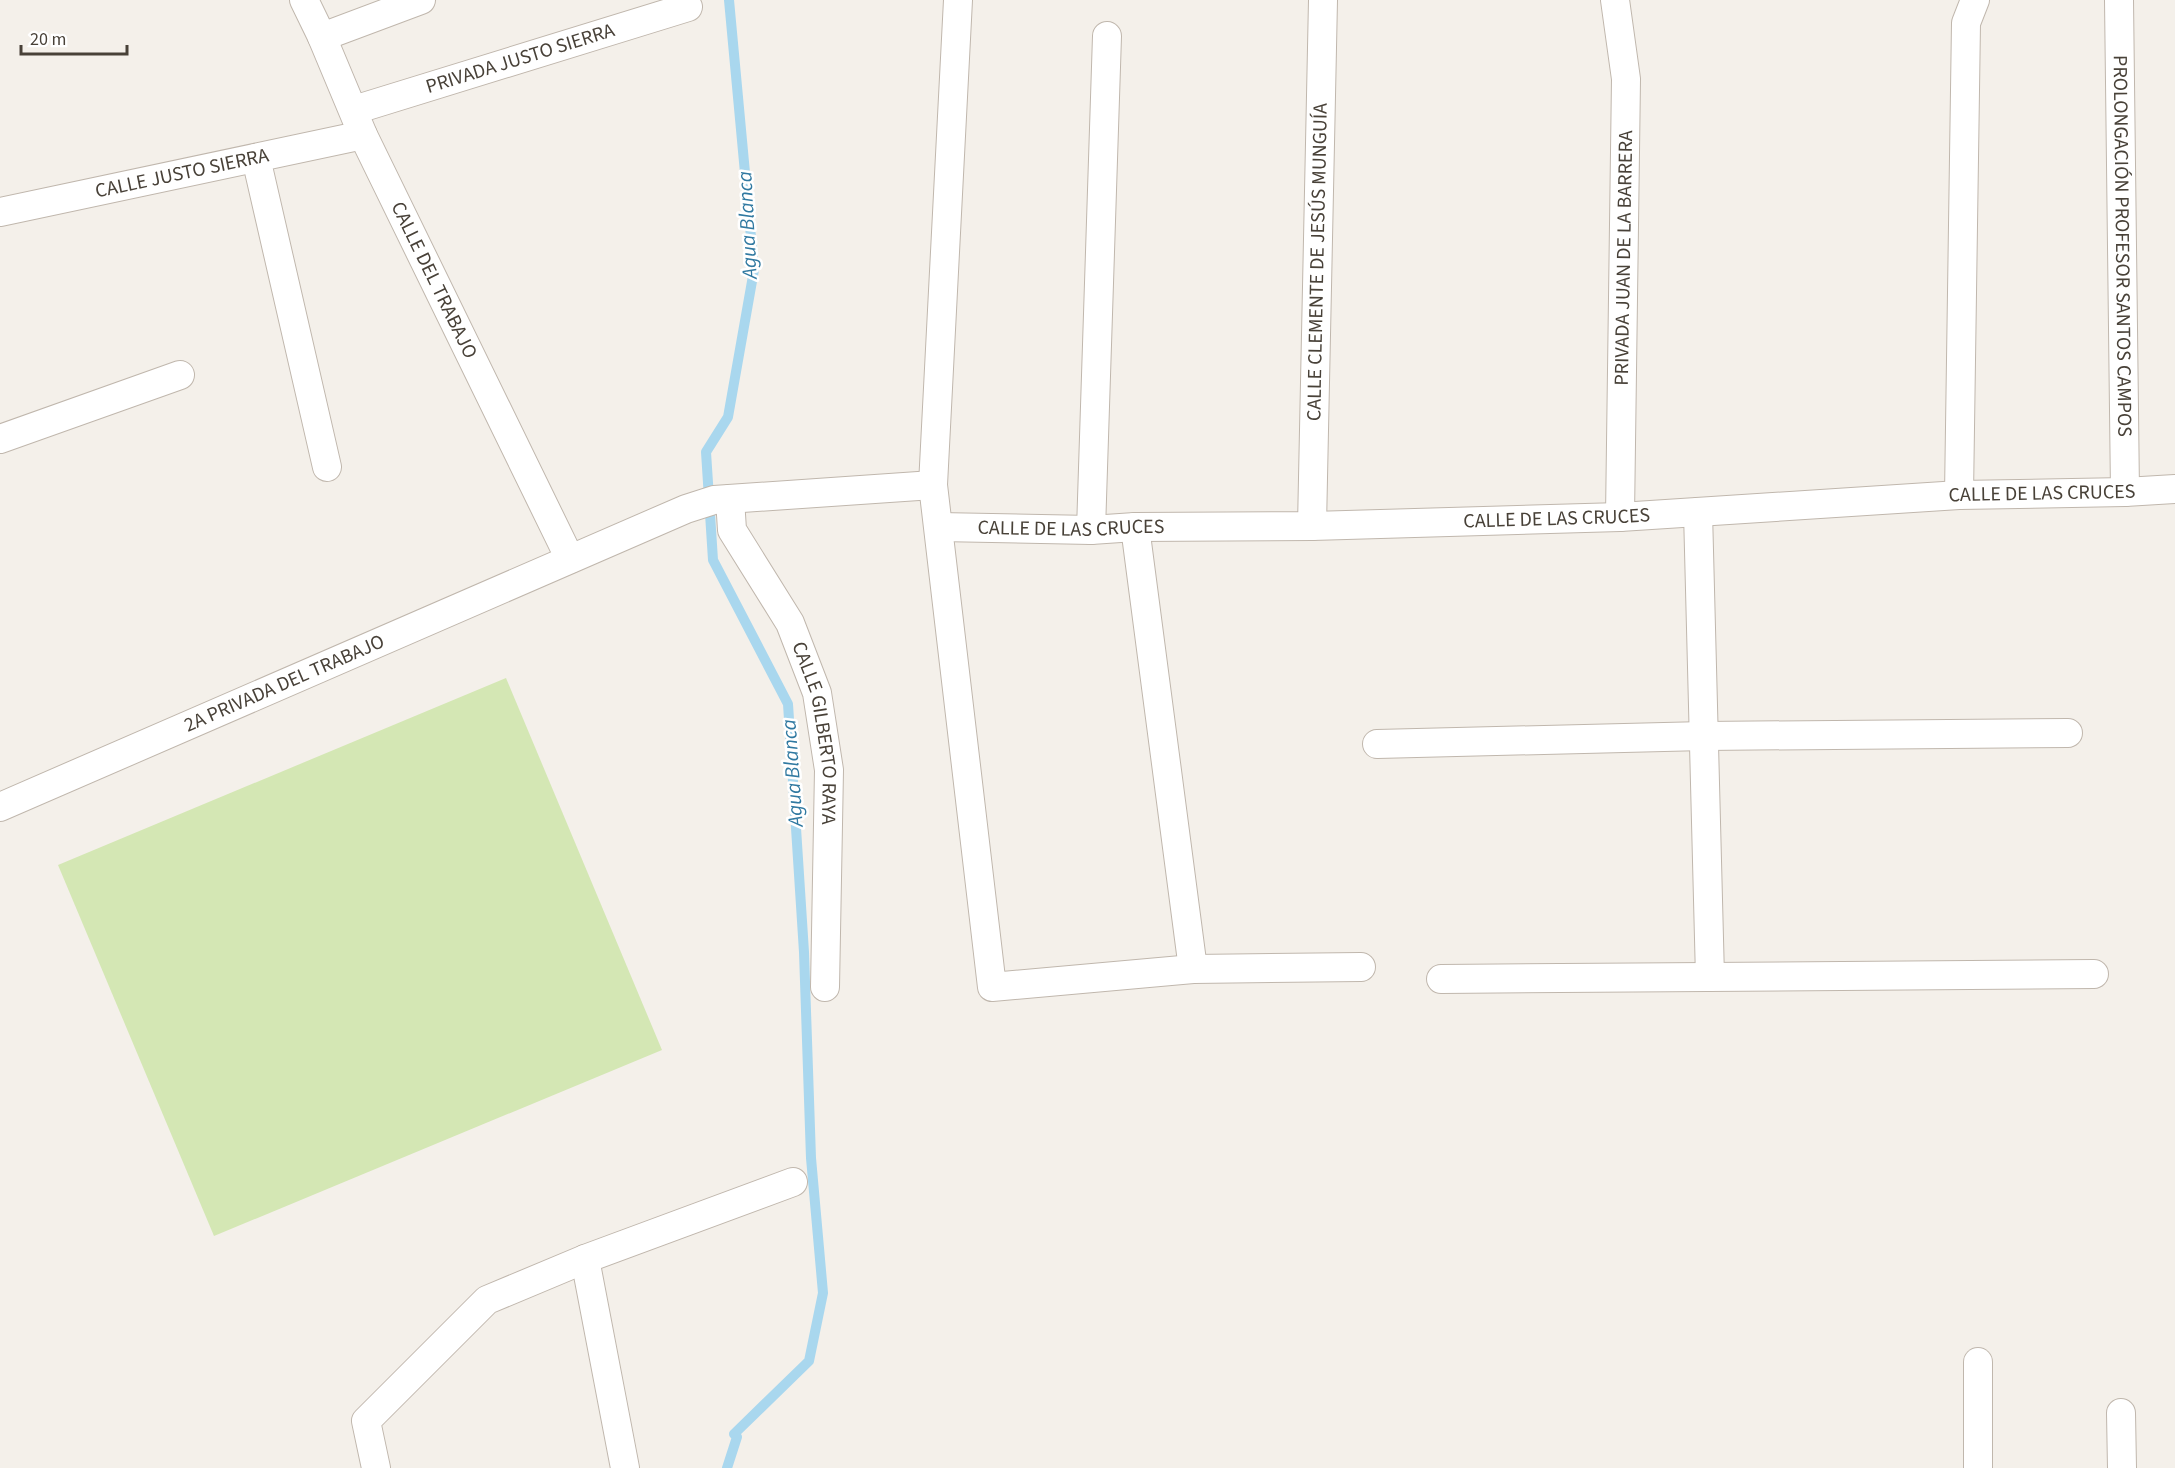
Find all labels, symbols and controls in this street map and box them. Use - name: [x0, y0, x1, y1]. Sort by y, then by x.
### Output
- street label: PRIVADA JUSTO SIERRA: [422, 16, 618, 101]
- scale bar: [21, 18, 128, 56]
- text: 20 m: [30, 27, 66, 52]
- street label: PROLONGACIÓN PROFESOR SANTOS CAMPOS: [2106, 55, 2138, 437]
- street label: CALLE CLEMENTE DE JESÚS MUNGUÍA: [1300, 103, 1335, 421]
- street label: PRIVADA JUAN DE LA BARRERA: [1608, 130, 1640, 386]
- street label: CALLE JUSTO SIERRA: [93, 141, 271, 205]
- water label: Agua Blanca: [729, 170, 765, 282]
- street label: CALLE DEL TRABAJO: [384, 197, 484, 363]
- street label: CALLE DE LAS CRUCES: [1948, 477, 2136, 510]
- street label: CALLE DE LAS CRUCES: [1463, 501, 1651, 536]
- street label: CALLE DE LAS CRUCES: [977, 513, 1164, 544]
- street label: 2A PRIVADA DEL TRABAJO: [180, 628, 389, 739]
- street label: CALLE GILBERTO RAYA: [784, 638, 843, 825]
- water label: Agua Blanca: [773, 718, 811, 830]

